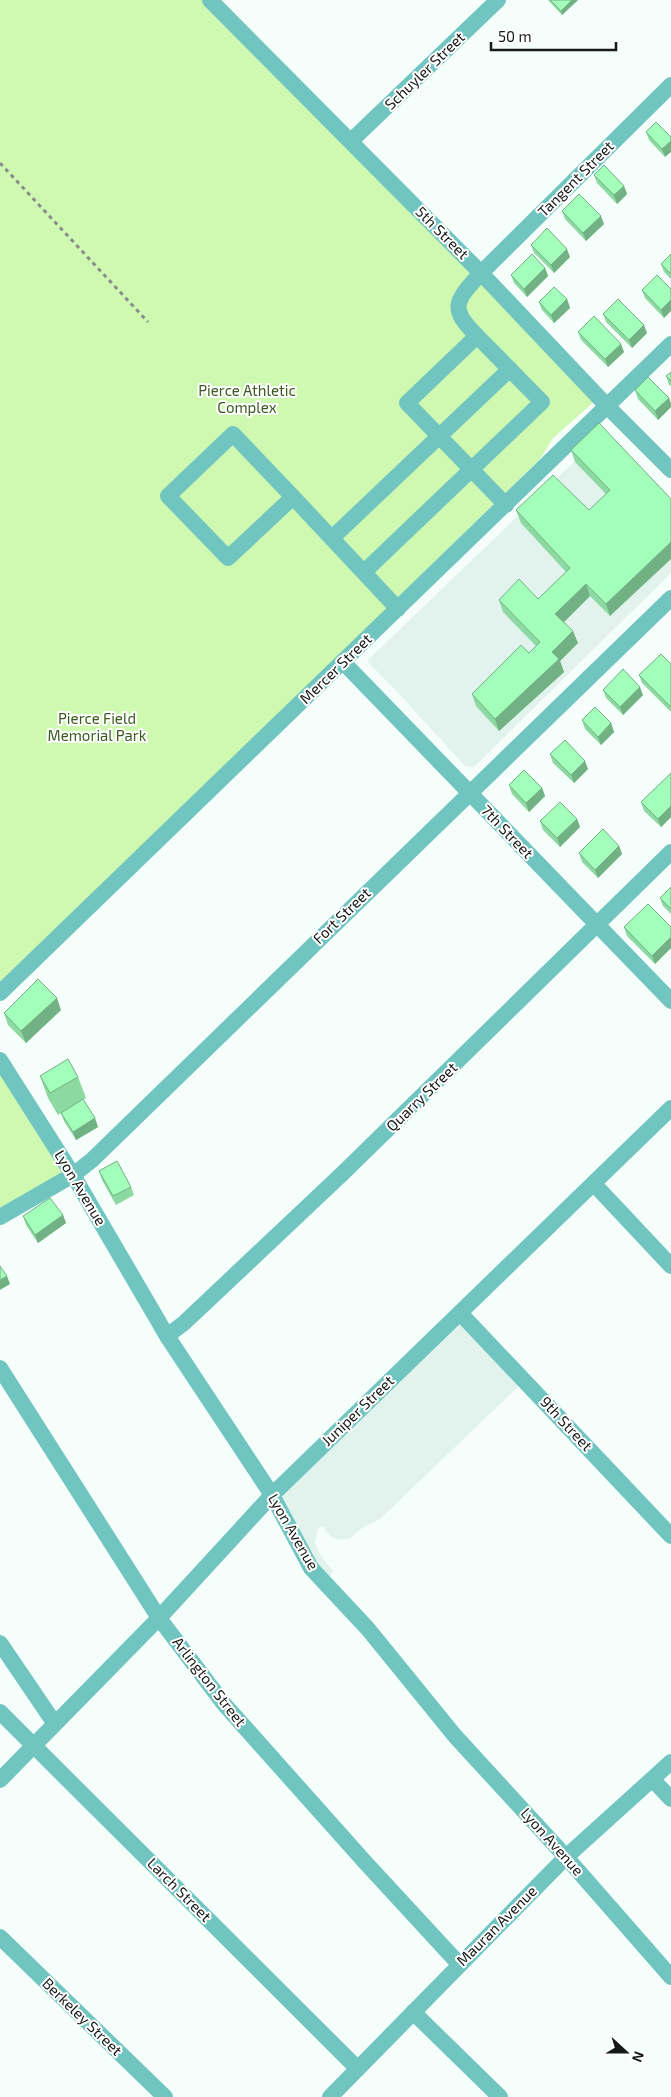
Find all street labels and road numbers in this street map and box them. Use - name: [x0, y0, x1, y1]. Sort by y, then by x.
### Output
- street label: Schuyler Street: [381, 27, 468, 113]
- street label: Tangent Street: [534, 136, 617, 220]
- street label: 5th Street: [412, 202, 473, 263]
- street label: Mercer Street: [296, 629, 375, 707]
- street label: 7th Street: [478, 801, 538, 862]
- street label: Fort Street: [309, 883, 374, 947]
- street label: Quarry Street: [382, 1058, 461, 1135]
- street label: Lyon Avenue: [51, 1146, 110, 1229]
- street label: Juniper Street: [317, 1371, 397, 1449]
- street label: 9th Street: [537, 1392, 597, 1455]
- street label: Lyon Avenue: [265, 1490, 323, 1573]
- street label: Arlington Street: [169, 1633, 250, 1730]
- street label: Lyon Avenue: [518, 1804, 588, 1879]
- street label: Larch Street: [144, 1854, 216, 1925]
- street label: Mauran Avenue: [452, 1881, 540, 1969]
- street label: Berkeley Street: [39, 1974, 127, 2059]

